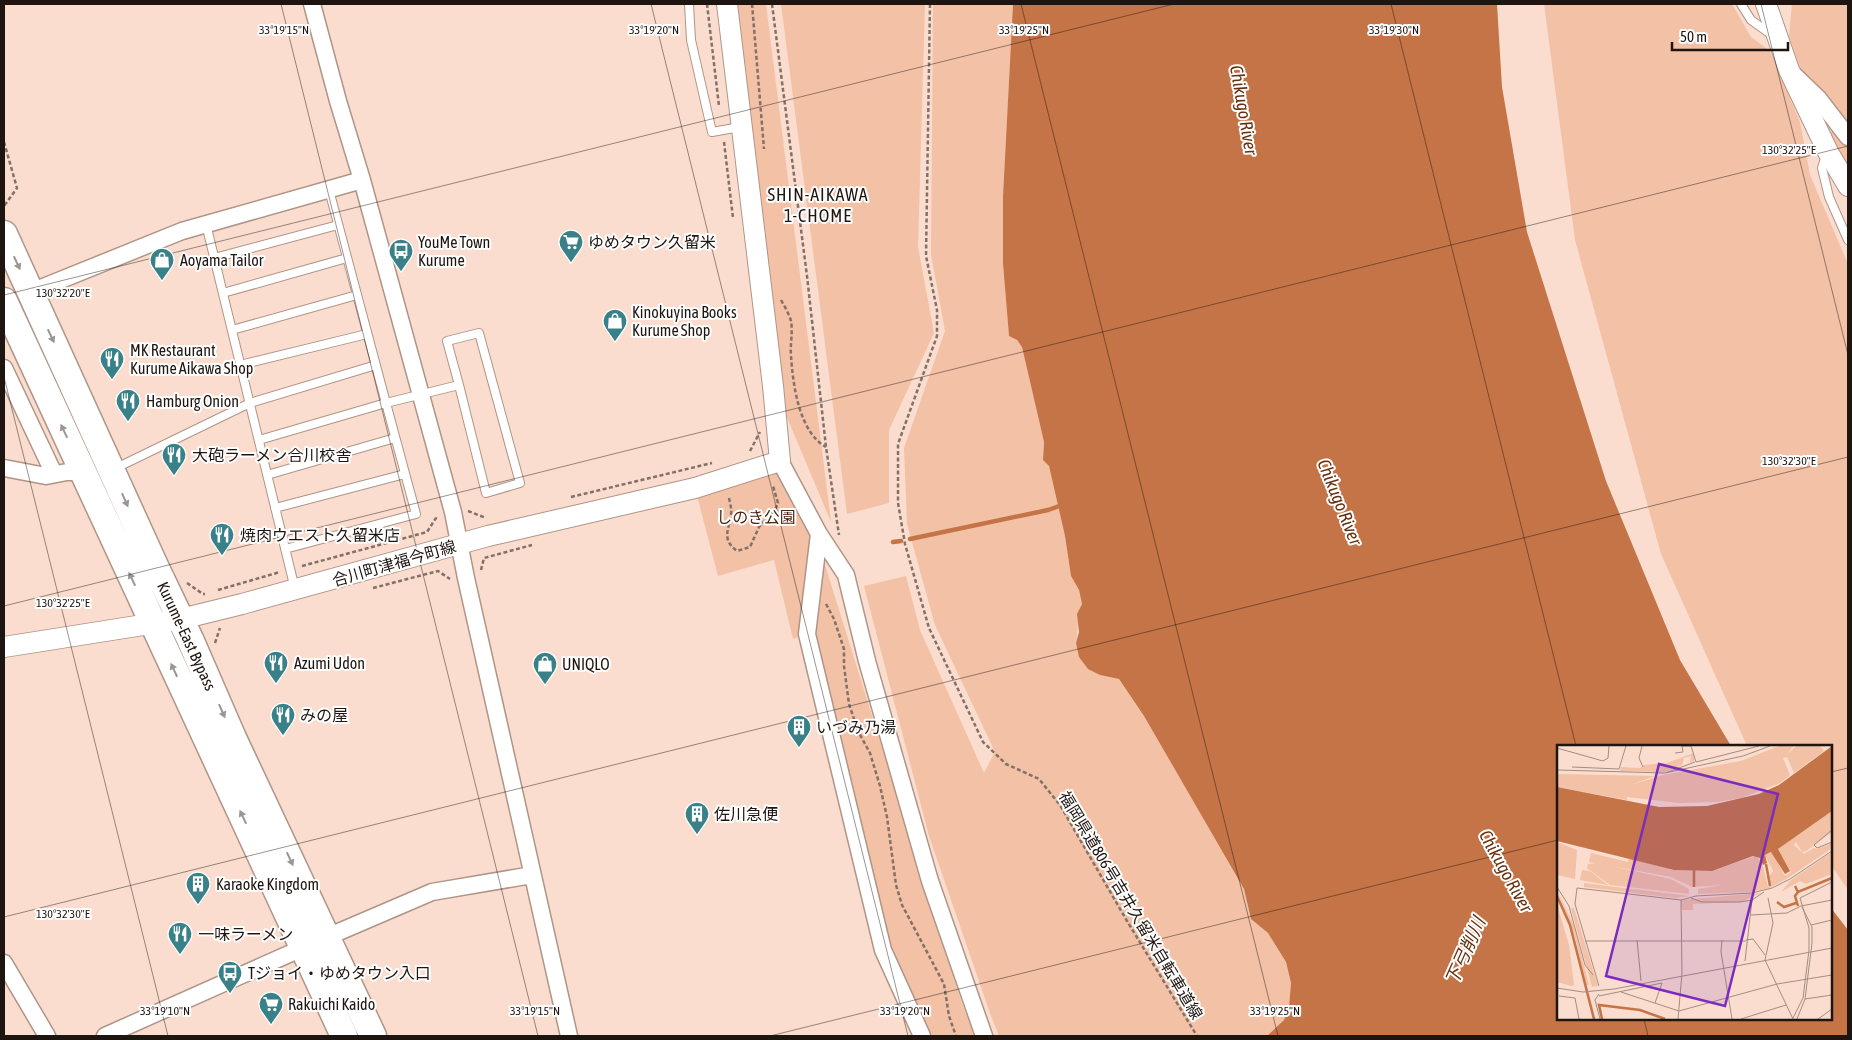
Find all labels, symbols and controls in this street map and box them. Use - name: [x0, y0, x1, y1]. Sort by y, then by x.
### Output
- scale bar: [1672, 20, 1788, 52]
- text: 33°19'15"N: [259, 23, 309, 37]
- text: 33°19'20"N: [629, 23, 679, 37]
- text: 33°19'25"N: [999, 23, 1049, 37]
- text: 33°19'30"N: [1369, 23, 1419, 37]
- text: 50 m: [1680, 28, 1707, 45]
- water label: Chikugo River: [1226, 64, 1262, 157]
- text: 130°32'25"E: [1762, 143, 1816, 157]
- district label: SHIN-AIKAWA 1-CHOME: [768, 184, 868, 226]
- supermarket icon: ゆめタウン久留米: [558, 229, 584, 263]
- place label: YouMe Town Kurume: [418, 233, 490, 269]
- place label: ゆめタウン久留米: [588, 233, 716, 251]
- bus stop icon: YouMe Town Kurume: [388, 238, 414, 272]
- shop icon: Aoyama Tailor: [149, 247, 175, 281]
- place label: Aoyama Tailor: [180, 251, 264, 270]
- one-way arrow: [13, 256, 21, 270]
- text: 130°32'20"E: [36, 286, 90, 300]
- place label: Kinokuyina Books Kurume Shop: [632, 303, 737, 340]
- shop icon: Kinokuyina Books Kurume Shop: [602, 308, 628, 342]
- one-way arrow: [47, 329, 55, 343]
- place label: MK Restaurant Kurume Aikawa Shop: [130, 341, 253, 378]
- restaurant icon: MK Restaurant Kurume Aikawa Shop: [99, 346, 125, 380]
- restaurant icon: Hamburg Onion: [115, 388, 141, 422]
- place label: Hamburg Onion: [146, 392, 239, 411]
- one-way arrow: [59, 424, 67, 438]
- restaurant icon: 大砲ラーメン合川校舎: [161, 442, 187, 476]
- place label: 大砲ラーメン合川校舎: [192, 446, 351, 464]
- text: 130°32'30"E: [1762, 454, 1816, 468]
- water label: Chikugo River: [1313, 456, 1367, 549]
- one-way arrow: [122, 493, 130, 507]
- park label: しのき公園: [716, 508, 796, 526]
- restaurant icon: 焼肉ウエスト久留米店: [209, 522, 235, 556]
- place label: 焼肉ウエスト久留米店: [240, 526, 400, 544]
- street label: 合川町津福今町線: [330, 537, 458, 589]
- one-way arrow: [128, 572, 136, 586]
- street label: Kurume-East Bypass: [153, 579, 220, 694]
- text: 130°32'25"E: [36, 596, 90, 610]
- restaurant icon: Azumi Udon: [263, 650, 289, 684]
- shop icon: UNIQLO: [532, 651, 558, 685]
- place label: Azumi Udon: [294, 654, 365, 672]
- place label: UNIQLO: [562, 655, 610, 673]
- one-way arrow: [170, 663, 178, 677]
- restaurant icon: みの屋: [270, 702, 296, 736]
- one-way arrow: [218, 704, 226, 718]
- place label: みの屋: [300, 706, 348, 724]
- building icon: いづみ乃湯: [786, 714, 812, 748]
- place label: いづみ乃湯: [816, 718, 896, 736]
- inset map: [1557, 745, 1832, 1020]
- street label: 福岡県道806号吉井久留米自転車道線: [1056, 788, 1206, 1022]
- building icon: 佐川急便: [684, 801, 710, 835]
- place label: 佐川急便: [714, 805, 778, 823]
- one-way arrow: [239, 810, 247, 824]
- water label: Chikugo River: [1475, 826, 1537, 916]
- one-way arrow: [287, 852, 295, 866]
- building icon: Karaoke Kingdom: [185, 871, 211, 905]
- place label: Karaoke Kingdom: [216, 875, 319, 894]
- text: 130°32'30"E: [36, 907, 90, 921]
- water label: 下弓削川: [1441, 912, 1490, 988]
- restaurant icon: 一味ラーメン: [167, 921, 193, 955]
- place label: 一味ラーメン: [198, 925, 293, 943]
- bus stop icon: Tジョイ・ゆめタウン入口: [217, 960, 243, 994]
- place label: Tジョイ・ゆめタウン入口: [248, 964, 431, 982]
- supermarket icon: Rakuichi Kaido: [258, 991, 284, 1025]
- place label: Rakuichi Kaido: [288, 995, 375, 1013]
- text: 33°19'10"N: [140, 1004, 190, 1018]
- text: 33°19'15"N: [510, 1004, 560, 1018]
- text: 33°19'20"N: [880, 1004, 930, 1018]
- text: 33°19'25"N: [1250, 1004, 1300, 1018]

